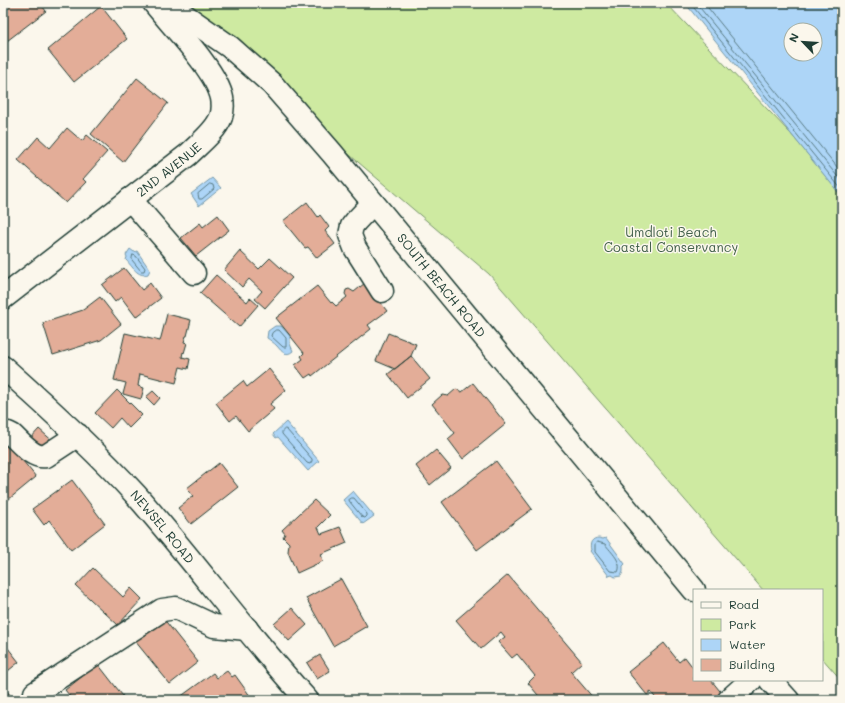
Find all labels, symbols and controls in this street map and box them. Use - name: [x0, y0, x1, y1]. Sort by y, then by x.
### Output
- north arrow: [783, 22, 823, 62]
- text: N: [785, 31, 802, 45]
- street label: 2ND AVENUE: [132, 138, 205, 200]
- park label: Umdloti Beach Coastal Conservancy: [604, 223, 738, 255]
- street label: SOUTH BEACH ROAD: [394, 229, 490, 340]
- street label: NEWSEL ROAD: [127, 486, 199, 567]
- legend: [693, 589, 823, 681]
- text: Road: [729, 596, 759, 612]
- text: Park: [729, 616, 756, 632]
- text: Water: [729, 636, 766, 652]
- text: Building: [729, 656, 775, 672]

